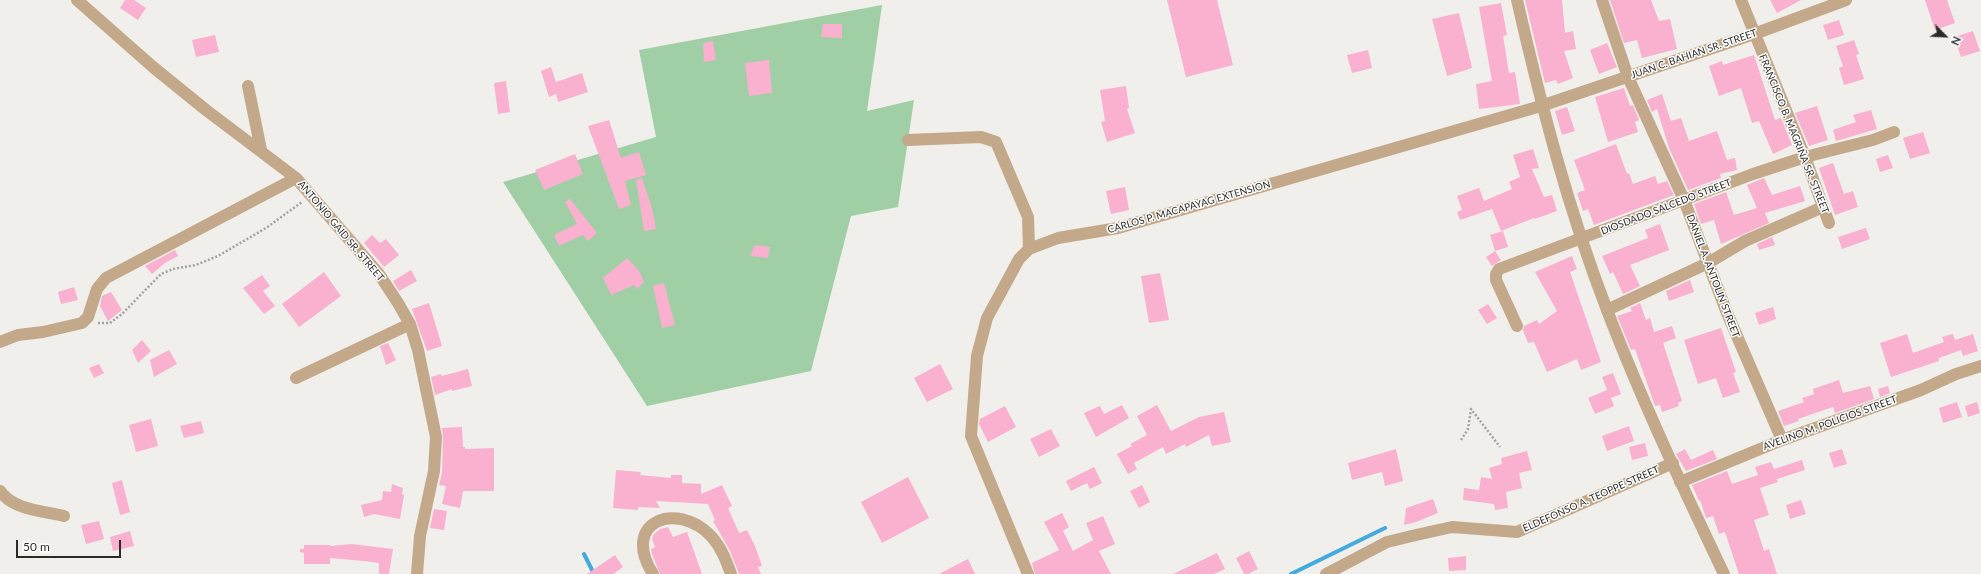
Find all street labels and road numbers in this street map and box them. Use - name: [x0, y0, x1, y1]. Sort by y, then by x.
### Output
- street label: JUAN C. BAHIAN SR. STREET: [1630, 27, 1758, 81]
- street label: FRANCISCO B. MAGRIÑA SR. STREET: [1756, 53, 1832, 215]
- street label: DIOSDADO SALCEDO STREET: [1599, 177, 1733, 237]
- street label: ANTONIO GAID SR. STREET: [295, 178, 387, 284]
- street label: CARLOS P. MACAPAYAG EXTENSION: [1106, 178, 1272, 236]
- street label: DANIEL A. ANTOLIN STREET: [1684, 213, 1742, 339]
- street label: AVELINO M. POLICIOS STREET: [1761, 393, 1899, 453]
- street label: ELDEFONSO A. TEOPPE STREET: [1521, 463, 1661, 535]

